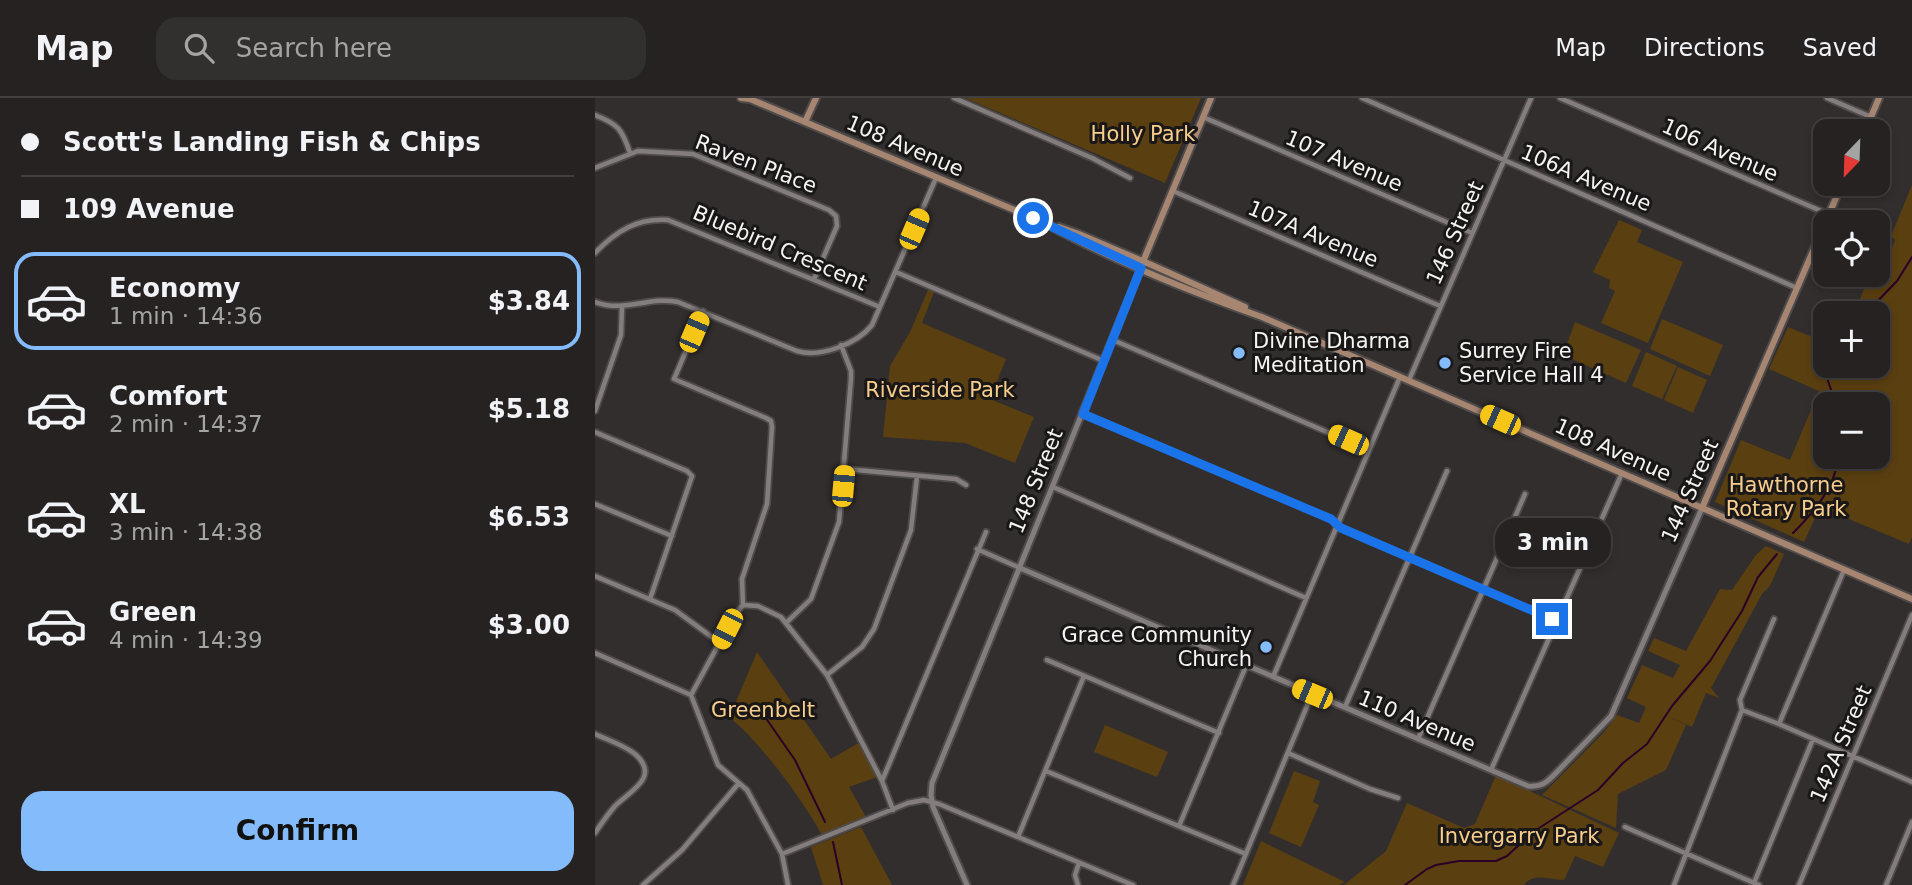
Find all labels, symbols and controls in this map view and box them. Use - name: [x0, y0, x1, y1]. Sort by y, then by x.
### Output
- search box: [156, 17, 646, 80]
- text: Map: [35, 29, 114, 68]
- icon: search: [180, 29, 218, 67]
- text: Search here: [236, 33, 392, 63]
- text: Map: [1555, 34, 1606, 62]
- text: Directions: [1644, 34, 1765, 62]
- text: Saved: [1803, 34, 1877, 62]
- street label: 108 Avenue: [843, 111, 967, 181]
- street label: 106 Avenue: [1658, 114, 1782, 186]
- north arrow: [1813, 119, 1890, 196]
- map controls: [1813, 119, 1890, 469]
- park label: Holly Park: [1091, 122, 1196, 146]
- street label: 107 Avenue: [1282, 126, 1406, 196]
- text: Scott's Landing Fish & Chips: [63, 127, 481, 157]
- street label: Raven Place: [692, 130, 820, 198]
- street label: 106A Avenue: [1517, 140, 1655, 216]
- street label: 146 Street: [1422, 178, 1488, 288]
- text: 109 Avenue: [63, 194, 235, 224]
- street label: 107A Avenue: [1244, 196, 1382, 272]
- street label: Bluebird Crescent: [689, 200, 871, 296]
- route start: [1017, 202, 1049, 234]
- car: [897, 206, 932, 252]
- button: locate: [1813, 210, 1890, 287]
- icon: car: [25, 270, 88, 333]
- text: Economy: [109, 273, 240, 303]
- text: $3.84: [488, 286, 570, 316]
- button: +: [1813, 301, 1890, 378]
- text: 1 min · 14:36: [109, 303, 263, 329]
- car: [677, 309, 712, 355]
- place label: Divine Dharma Meditation: [1253, 329, 1410, 377]
- place label: Surrey Fire Service Hall 4: [1459, 339, 1604, 387]
- marker: Divine Dharma Meditation: [1231, 345, 1247, 361]
- marker: Surrey Fire Service Hall 4: [1437, 355, 1453, 371]
- icon: car: [25, 378, 88, 441]
- park label: Riverside Park: [865, 378, 1016, 402]
- text: Comfort: [109, 381, 227, 411]
- button: −: [1813, 392, 1890, 469]
- text: $5.18: [488, 394, 570, 424]
- car: [1477, 402, 1524, 438]
- text: 2 min · 14:37: [109, 411, 263, 437]
- street label: 108 Avenue: [1551, 414, 1675, 486]
- car: [1325, 422, 1372, 458]
- street label: 148 Street: [1004, 425, 1068, 537]
- street label: 144 Street: [1657, 436, 1723, 546]
- car: [831, 464, 856, 508]
- park label: Hawthorne Rotary Park: [1726, 473, 1847, 521]
- icon: car: [25, 486, 88, 549]
- text: XL: [109, 489, 146, 519]
- text: $6.53: [488, 502, 570, 532]
- callout: 3 min: [1494, 518, 1610, 566]
- text: 3 min · 14:38: [109, 519, 263, 545]
- text: 3 min: [1517, 529, 1589, 555]
- icon: car: [25, 594, 88, 657]
- text: Green: [109, 597, 197, 627]
- route end: [1536, 603, 1568, 635]
- car: [709, 606, 746, 652]
- text: $3.00: [488, 610, 570, 640]
- place label: Grace Community Church: [1062, 623, 1252, 671]
- text: 4 min · 14:39: [109, 627, 263, 653]
- marker: Grace Community Church: [1258, 639, 1274, 655]
- car: [1289, 676, 1336, 712]
- street label: 142A Street: [1806, 682, 1876, 806]
- street label: 110 Avenue: [1355, 686, 1479, 756]
- park label: Greenbelt: [711, 698, 815, 722]
- button: Confirm: [21, 791, 574, 871]
- park label: Invergarry Park: [1439, 824, 1600, 848]

